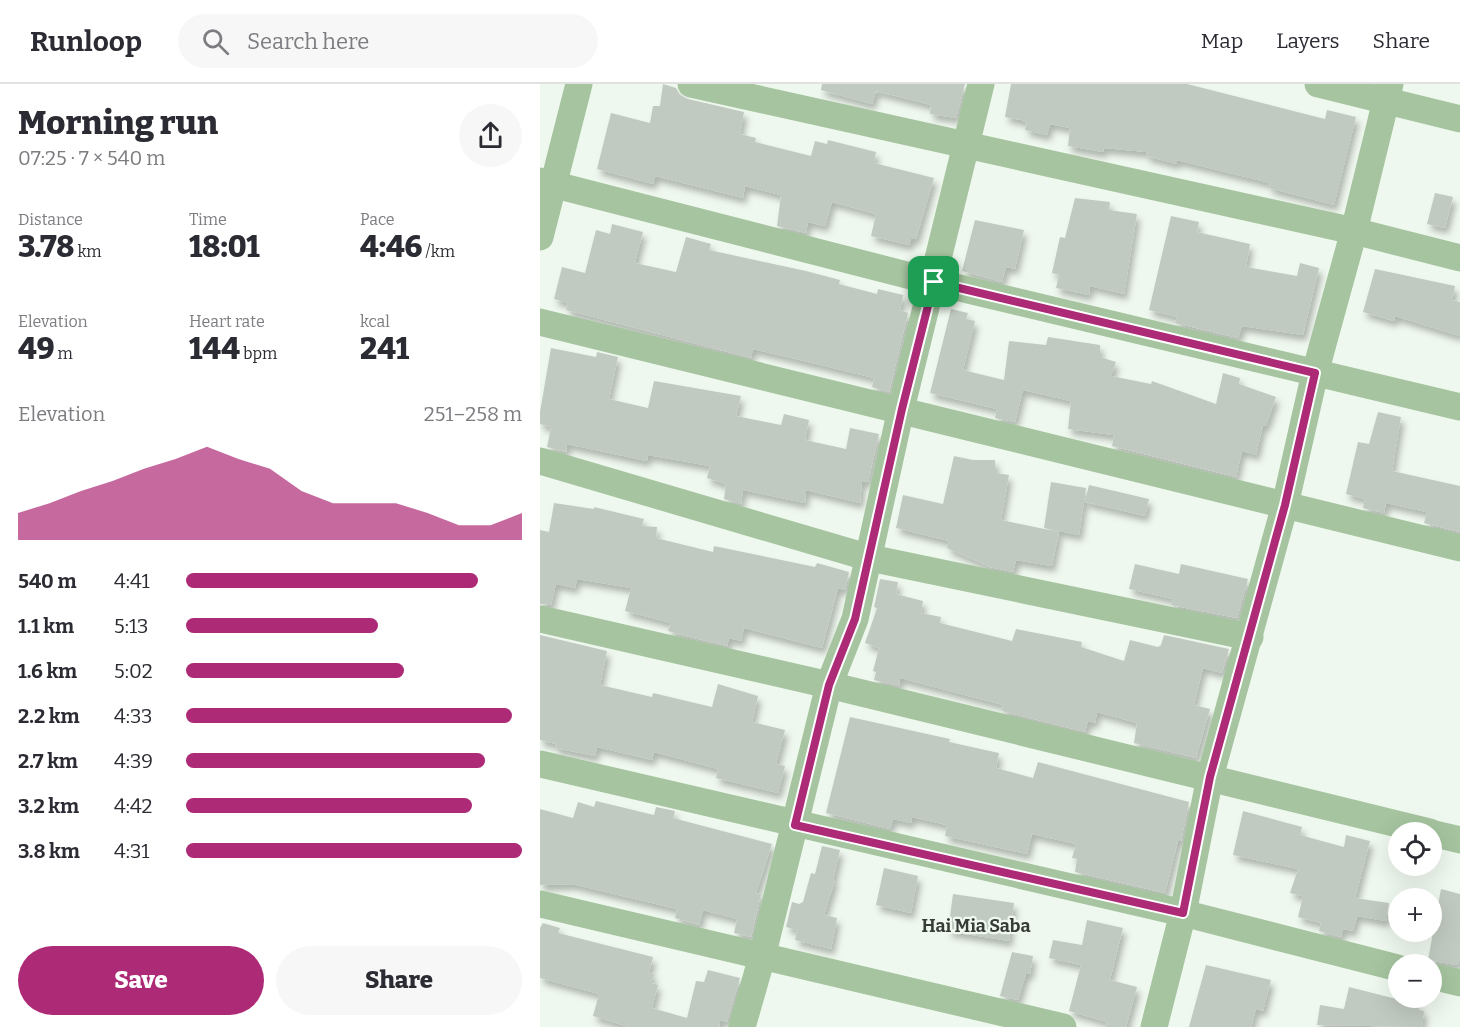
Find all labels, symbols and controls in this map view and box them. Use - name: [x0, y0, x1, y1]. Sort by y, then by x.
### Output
- search box: [178, 14, 598, 68]
- text: Runloop: [30, 25, 142, 58]
- icon: search: [199, 25, 232, 58]
- text: Search here: [247, 28, 369, 55]
- text: Map: [1201, 28, 1243, 54]
- text: Layers: [1276, 28, 1340, 54]
- text: Share: [1373, 28, 1430, 54]
- text: Morning run: [18, 103, 218, 143]
- button: share: [459, 104, 522, 167]
- text: 07:25 · 7 × 540 m: [18, 146, 165, 170]
- text: Distance: [18, 210, 83, 229]
- text: Time: [189, 210, 227, 229]
- text: Pace: [360, 210, 395, 229]
- text: 3.78: [18, 229, 74, 265]
- text: 18:01: [189, 229, 260, 265]
- text: 4:46: [360, 229, 422, 265]
- text: km: [74, 242, 102, 261]
- text: /km: [422, 242, 455, 261]
- pin: [908, 256, 959, 307]
- icon: arrive: [917, 265, 950, 298]
- text: Elevation: [18, 312, 88, 331]
- text: Heart rate: [189, 312, 265, 331]
- text: kcal: [360, 312, 390, 331]
- text: 49: [18, 331, 54, 367]
- text: 144: [189, 331, 240, 367]
- text: 241: [360, 331, 409, 367]
- text: m: [54, 344, 73, 363]
- text: bpm: [240, 344, 277, 363]
- text: Elevation: [18, 402, 105, 426]
- text: 251–258 m: [424, 402, 522, 426]
- text: 540 m: [18, 569, 77, 593]
- text: 4:41: [114, 569, 150, 593]
- text: 1.1 km: [18, 614, 74, 638]
- text: 5:13: [114, 614, 148, 638]
- text: 1.6 km: [18, 659, 77, 683]
- text: 5:02: [114, 659, 153, 683]
- text: 2.2 km: [18, 704, 80, 728]
- text: 4:33: [114, 704, 152, 728]
- text: 2.7 km: [18, 749, 78, 773]
- text: 4:39: [114, 749, 153, 773]
- text: 3.2 km: [18, 794, 79, 818]
- text: 4:42: [114, 794, 152, 818]
- map controls: [1388, 822, 1442, 1008]
- button: locate: [1388, 822, 1442, 876]
- text: 3.8 km: [18, 839, 80, 863]
- text: 4:31: [114, 839, 149, 863]
- button: +: [1388, 888, 1442, 942]
- district label: Hai Mia Saba: [922, 915, 1030, 937]
- button: Save: [18, 946, 264, 1015]
- button: Share: [276, 946, 522, 1015]
- button: −: [1388, 954, 1442, 1008]

